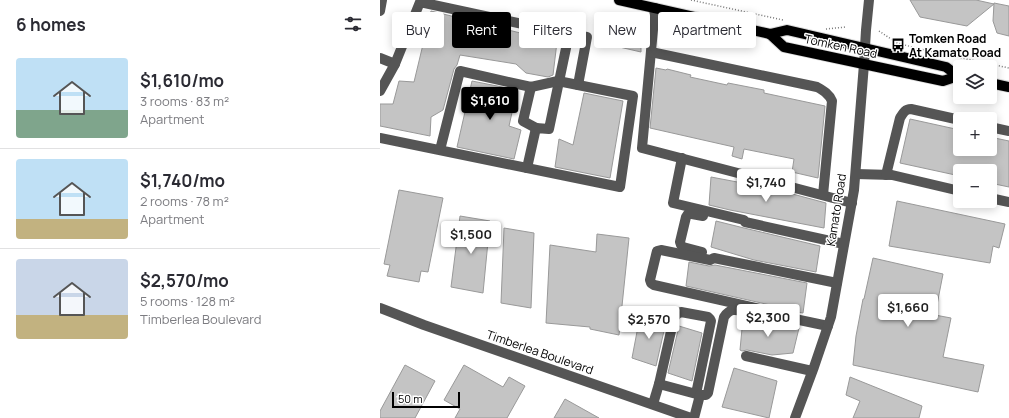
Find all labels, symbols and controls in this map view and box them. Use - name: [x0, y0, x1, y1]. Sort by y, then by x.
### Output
- chip: Buy: [392, 12, 444, 48]
- chip: Rent: [452, 12, 511, 48]
- chip: Filters: [519, 12, 586, 48]
- chip: New: [594, 12, 650, 48]
- chip: Apartment: [658, 12, 756, 48]
- text: 6 homes: [16, 13, 86, 36]
- icon: filters: [342, 13, 364, 35]
- street label: Tomken Road: [803, 30, 879, 62]
- place label: Tomken Road At Kamato Road: [909, 30, 1001, 61]
- bus stop icon: Tomken Road At Kamato Road: [890, 37, 906, 53]
- map controls: [953, 60, 997, 208]
- button: layers: [953, 60, 997, 104]
- text: $1,610/mo: [140, 69, 224, 92]
- icon: home: [48, 74, 96, 122]
- pin: $1,610: [457, 87, 523, 121]
- text: $1,610: [470, 91, 510, 109]
- text: 3 rooms · 83 m²: [140, 92, 229, 110]
- text: Apartment: [140, 110, 204, 128]
- button: +: [953, 112, 997, 156]
- button: −: [953, 164, 997, 208]
- text: $1,740/mo: [140, 169, 225, 192]
- pin: $1,740: [733, 169, 799, 203]
- text: $1,740: [746, 173, 786, 191]
- street label: Kamato Road: [822, 173, 850, 247]
- icon: home: [48, 175, 96, 223]
- text: 2 rooms · 78 m²: [140, 192, 229, 210]
- text: Apartment: [140, 210, 204, 228]
- pin: $1,500: [438, 221, 504, 255]
- text: $1,500: [450, 225, 492, 243]
- text: $2,570/mo: [140, 269, 229, 292]
- icon: home: [48, 275, 96, 323]
- text: 5 rooms · 128 m²: [140, 292, 235, 310]
- pin: $1,660: [875, 294, 941, 328]
- text: $1,660: [887, 298, 929, 316]
- pin: $2,300: [735, 304, 801, 338]
- pin: $2,570: [616, 306, 682, 340]
- text: $2,300: [746, 308, 790, 326]
- text: Timberlea Boulevard: [140, 310, 262, 328]
- text: $2,570: [628, 310, 670, 328]
- street label: Timberlea Boulevard: [484, 326, 596, 378]
- scale bar: [392, 390, 460, 409]
- text: 50 m: [398, 391, 423, 406]

